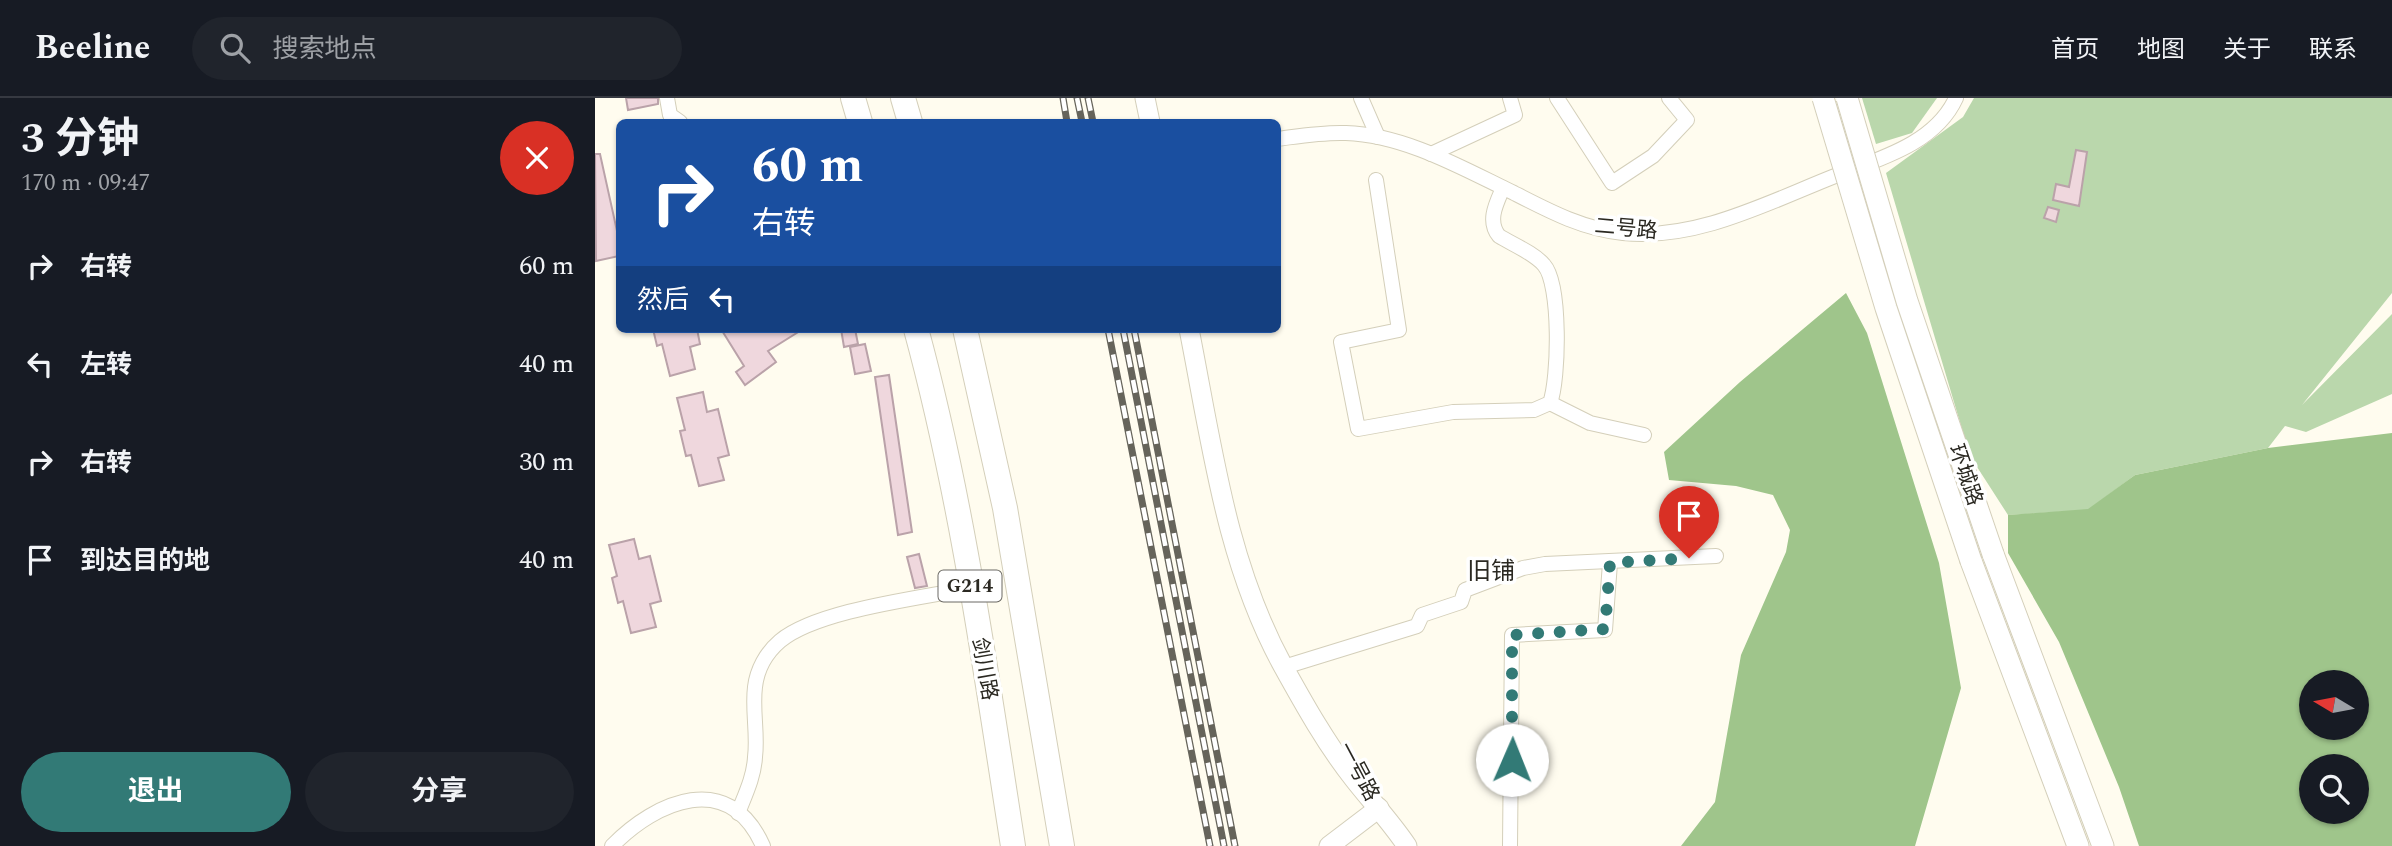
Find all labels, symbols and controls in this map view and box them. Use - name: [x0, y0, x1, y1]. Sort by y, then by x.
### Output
- search box: [192, 17, 682, 80]
- text: Beeline: [35, 23, 150, 73]
- icon: search: [216, 29, 254, 67]
- text: 搜索地点: [272, 29, 376, 69]
- text: 首页: [2051, 32, 2099, 68]
- text: 地图: [2137, 32, 2185, 68]
- text: 关于: [2223, 32, 2271, 68]
- text: 联系: [2309, 32, 2357, 68]
- text: 3 分钟: [21, 108, 139, 171]
- button: close: [500, 121, 574, 195]
- text: 60 m: [752, 129, 863, 204]
- icon: right: [637, 147, 728, 238]
- text: 170 m · 09:47: [21, 166, 150, 201]
- text: 右转: [752, 200, 816, 249]
- street label: 二号路: [1593, 210, 1659, 248]
- text: 60 m: [519, 246, 574, 286]
- icon: right: [21, 247, 59, 285]
- text: 右转: [80, 247, 132, 287]
- text: 然后: [637, 280, 689, 320]
- icon: left: [703, 280, 741, 318]
- text: 40 m: [519, 344, 574, 384]
- icon: left: [21, 345, 59, 383]
- text: 左转: [80, 345, 132, 385]
- street label: 环城路: [1940, 440, 1990, 510]
- text: 30 m: [519, 442, 574, 482]
- icon: right: [21, 443, 59, 481]
- text: 右转: [80, 443, 132, 483]
- pin: [1659, 486, 1719, 558]
- icon: arrive: [1670, 497, 1708, 535]
- text: 40 m: [519, 540, 574, 580]
- icon: arrive: [21, 541, 59, 579]
- text: 到达目的地: [80, 541, 210, 581]
- district label: 旧铺: [1467, 554, 1515, 590]
- road number: G214: [939, 570, 1001, 601]
- street label: 剑川路: [963, 635, 1005, 703]
- north arrow: [2299, 670, 2369, 740]
- map controls: [2299, 670, 2369, 824]
- position arrow: [1475, 723, 1549, 797]
- street label: 一号路: [1329, 737, 1387, 807]
- button: 退出: [21, 752, 291, 832]
- button: 分享: [305, 752, 574, 832]
- button: search: [2299, 754, 2369, 824]

